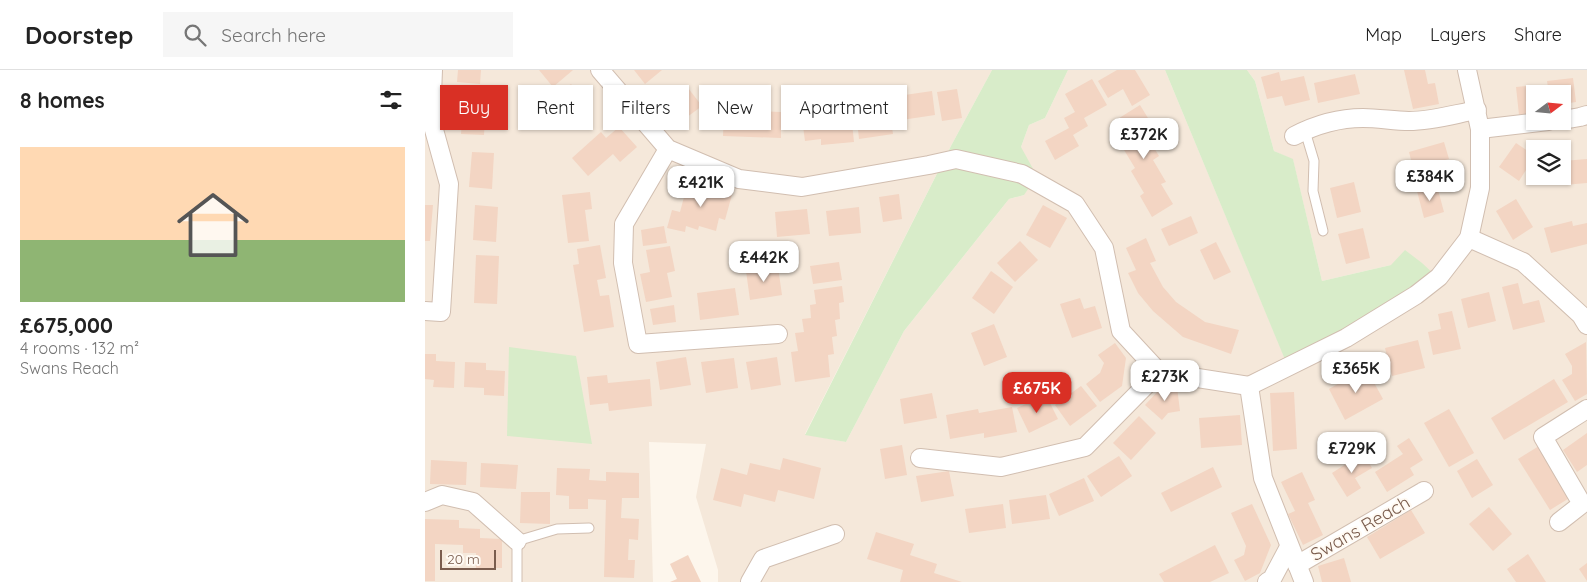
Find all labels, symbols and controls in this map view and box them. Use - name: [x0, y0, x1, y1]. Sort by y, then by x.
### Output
- search box: [163, 12, 513, 57]
- text: Doorstep: [25, 20, 133, 50]
- icon: search: [181, 21, 209, 49]
- text: Search here: [221, 23, 326, 47]
- text: Map: [1365, 23, 1402, 46]
- text: Layers: [1430, 23, 1486, 46]
- text: Share: [1514, 23, 1562, 46]
- chip: Buy: [440, 85, 508, 130]
- chip: Rent: [518, 85, 593, 130]
- chip: Filters: [603, 85, 689, 130]
- chip: New: [699, 85, 771, 130]
- chip: Apartment: [781, 85, 907, 130]
- north arrow: [1526, 85, 1571, 130]
- map controls: [1526, 85, 1571, 185]
- icon: filters: [377, 86, 405, 114]
- text: 8 homes: [20, 87, 105, 113]
- pin: £372K: [1109, 118, 1179, 160]
- text: £372K: [1121, 124, 1167, 144]
- button: layers: [1526, 140, 1571, 185]
- pin: £384K: [1395, 160, 1465, 202]
- pin: £421K: [666, 166, 736, 208]
- text: £384K: [1406, 166, 1454, 186]
- text: £421K: [678, 172, 724, 192]
- icon: home: [168, 180, 258, 270]
- pin: £442K: [729, 240, 799, 283]
- text: £442K: [740, 247, 788, 267]
- text: £675,000: [20, 312, 113, 338]
- text: 4 rooms · 132 m²: [20, 338, 139, 358]
- pin: £365K: [1321, 352, 1391, 394]
- text: Swans Reach: [20, 358, 119, 378]
- text: £365K: [1332, 358, 1380, 378]
- pin: £273K: [1130, 360, 1200, 402]
- text: £273K: [1142, 366, 1188, 386]
- pin: £675K: [1002, 372, 1072, 414]
- text: £675K: [1013, 378, 1061, 398]
- pin: £729K: [1317, 432, 1387, 474]
- text: £729K: [1328, 438, 1376, 458]
- street label: Swans Reach: [1306, 490, 1414, 566]
- scale bar: [440, 547, 496, 570]
- text: 20 m: [447, 550, 480, 568]

